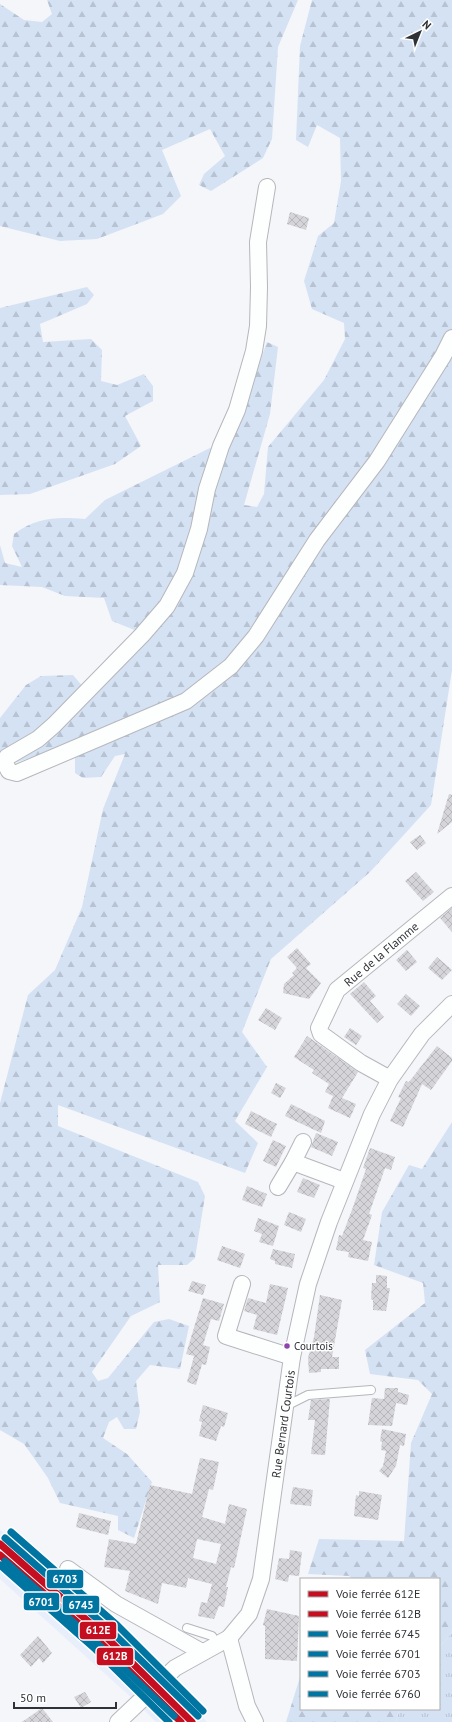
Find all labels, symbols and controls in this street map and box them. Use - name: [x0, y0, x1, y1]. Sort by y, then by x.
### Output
- north arrow: [400, 12, 440, 52]
- text: N: [419, 17, 434, 32]
- street label: Rue de la Flamme: [341, 919, 421, 989]
- place label: Courtois: [294, 1339, 333, 1353]
- marker: Courtois: [282, 1341, 292, 1351]
- street label: Rue Bernard Courtois: [268, 1369, 298, 1479]
- line badge: 6703: [46, 1569, 84, 1589]
- text: 6703: [53, 1572, 77, 1586]
- legend: [300, 1578, 440, 1710]
- text: Voie ferrée 612E: [335, 1586, 420, 1601]
- line badge: 6701: [23, 1592, 60, 1611]
- text: 6701: [29, 1595, 53, 1609]
- line badge: 6745: [62, 1595, 100, 1614]
- text: 6745: [69, 1598, 93, 1612]
- text: Voie ferrée 612B: [335, 1606, 421, 1621]
- line badge: 612E: [79, 1621, 117, 1640]
- text: 612E: [86, 1623, 110, 1637]
- text: Voie ferrée 6745: [335, 1626, 420, 1641]
- text: Voie ferrée 6701: [335, 1646, 420, 1661]
- line badge: 612B: [96, 1647, 134, 1666]
- text: 612B: [102, 1649, 128, 1663]
- text: Voie ferrée 6703: [335, 1666, 420, 1681]
- scale bar: [14, 1684, 116, 1710]
- text: Voie ferrée 6760: [335, 1686, 421, 1701]
- text: 50 m: [20, 1690, 46, 1705]

